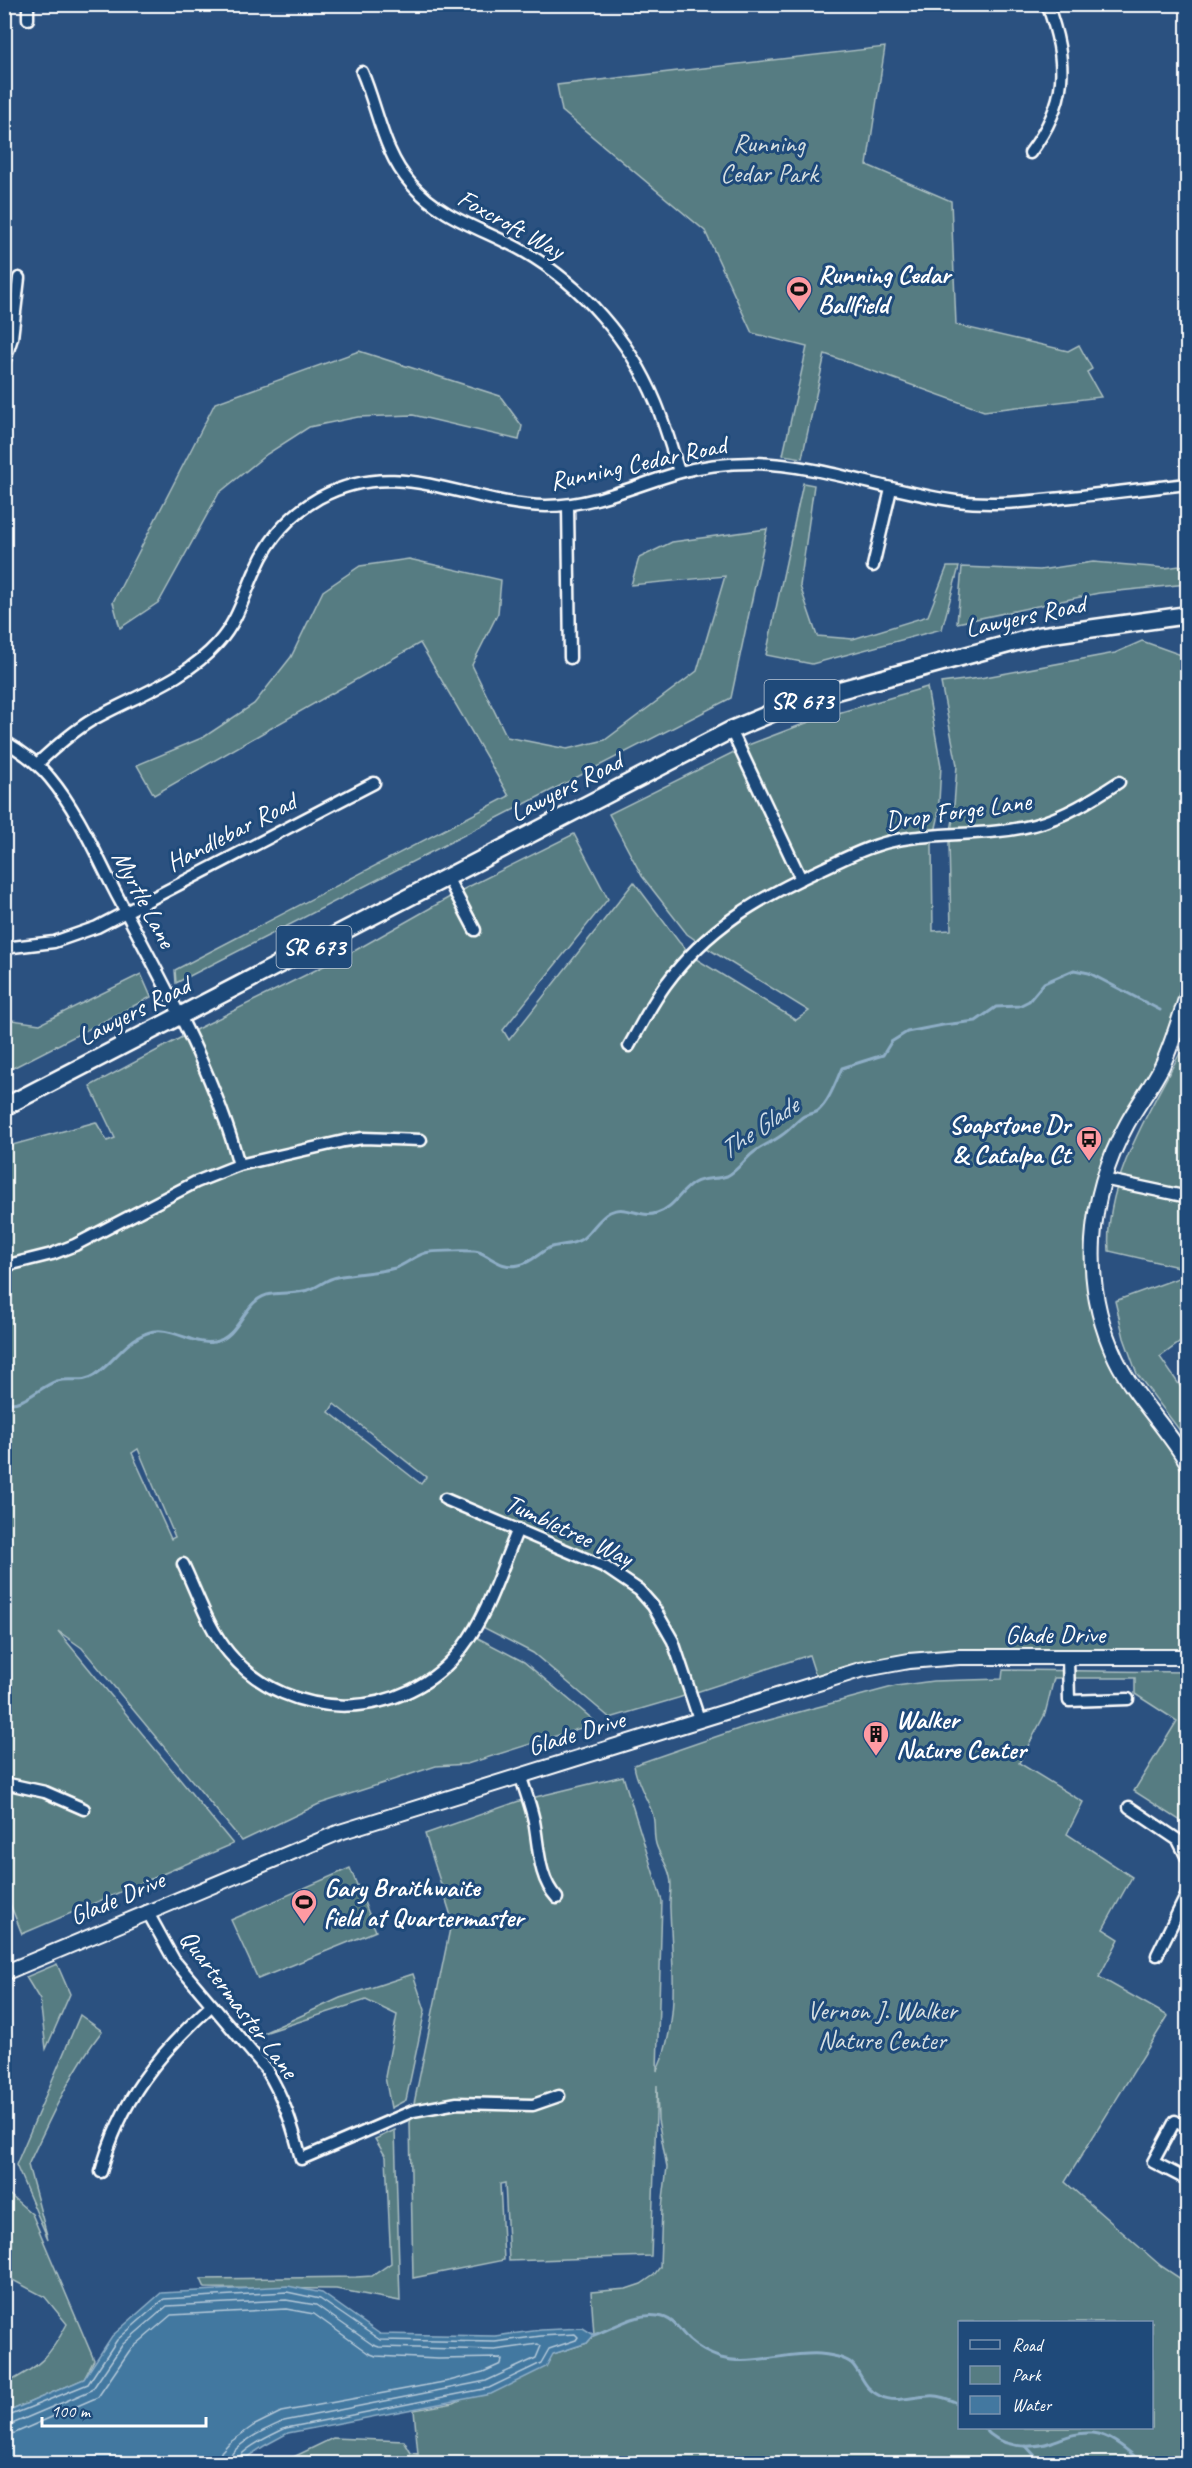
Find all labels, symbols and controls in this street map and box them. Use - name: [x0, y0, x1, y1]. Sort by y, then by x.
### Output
- park label: Running Cedar Park: [720, 127, 820, 190]
- street label: Foxcroft Way: [452, 181, 572, 268]
- place label: Running Cedar Ballfield: [818, 258, 953, 321]
- sports icon: Running Cedar Ballfield: [784, 274, 814, 312]
- street label: Running Cedar Road: [547, 427, 733, 498]
- street label: Lawyers Road: [962, 586, 1092, 645]
- road number: SR 673: [764, 680, 840, 722]
- street label: Lawyers Road: [504, 743, 631, 829]
- street label: Handlebar Road: [160, 783, 305, 879]
- street label: Drop Forge Lane: [883, 784, 1034, 838]
- street label: Myrtle Lane: [105, 844, 184, 955]
- road number: SR 673: [276, 926, 352, 968]
- street label: Lawyers Road: [72, 967, 199, 1053]
- water label: The Glade: [712, 1087, 808, 1167]
- place label: Soapstone Dr & Catalpa Ct: [949, 1108, 1073, 1171]
- bus stop icon: Soapstone Dr & Catalpa Ct: [1074, 1124, 1104, 1162]
- street label: Tumbletree Way: [500, 1486, 640, 1575]
- street label: Glade Drive: [1005, 1618, 1108, 1651]
- street label: Glade Drive: [523, 1702, 631, 1763]
- place label: Walker Nature Center: [896, 1703, 1029, 1766]
- building icon: Walker Nature Center: [861, 1719, 891, 1757]
- street label: Glade Drive: [65, 1862, 172, 1933]
- place label: Gary Braithwaite field at Quartermaster: [324, 1871, 526, 1934]
- sports icon: Gary Braithwaite field at Quartermaster: [289, 1887, 319, 1925]
- street label: Quartermaster Lane: [172, 1923, 307, 2087]
- park label: Vernon J. Walker Nature Center: [807, 1994, 960, 2057]
- legend: [958, 2321, 1153, 2429]
- text: Road: [1012, 2334, 1045, 2356]
- text: Park: [1012, 2364, 1042, 2386]
- scale bar: [42, 2390, 206, 2428]
- text: Water: [1012, 2394, 1053, 2416]
- text: 100 m: [51, 2400, 92, 2422]

